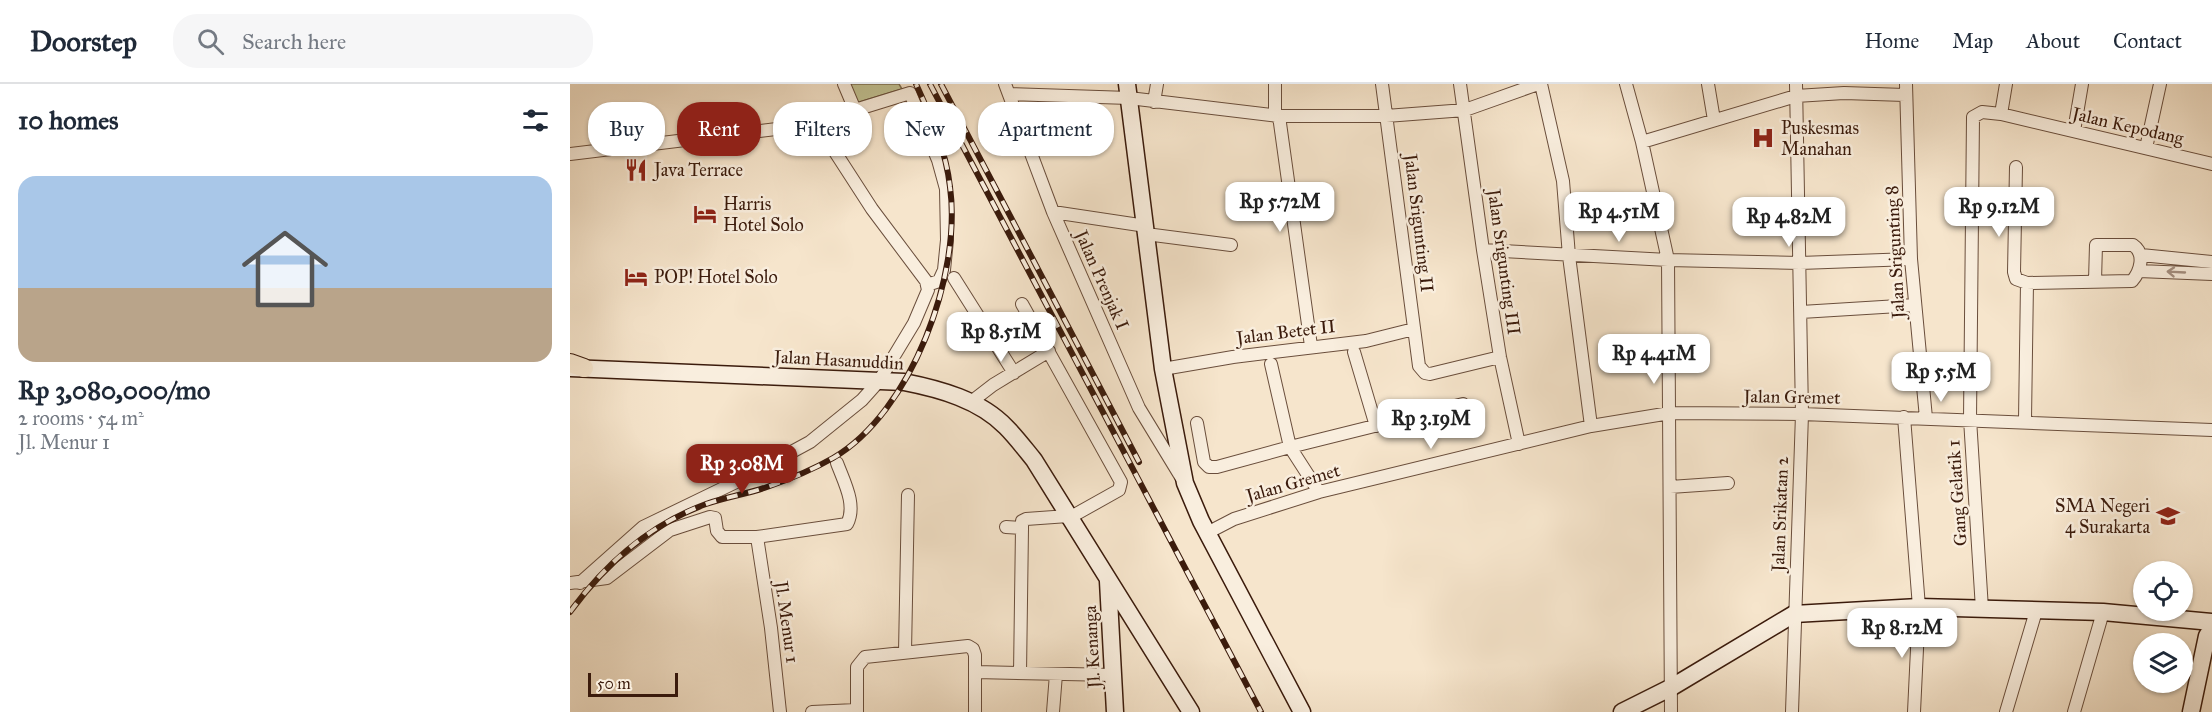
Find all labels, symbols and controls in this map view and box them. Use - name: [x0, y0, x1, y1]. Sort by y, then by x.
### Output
- search box: [173, 14, 593, 68]
- text: Doorstep: [30, 24, 137, 59]
- icon: search: [194, 25, 227, 58]
- text: Search here: [242, 28, 346, 55]
- text: Home: [1864, 28, 1919, 54]
- text: Map: [1952, 28, 1993, 54]
- text: About: [2026, 28, 2080, 54]
- text: Contact: [2113, 28, 2182, 54]
- chip: Buy: [588, 102, 665, 156]
- chip: Rent: [677, 102, 761, 156]
- chip: Filters: [773, 102, 872, 156]
- chip: New: [884, 102, 966, 156]
- chip: Apartment: [978, 102, 1114, 156]
- street label: Jalan Kepodang: [2068, 102, 2186, 151]
- text: 10 homes: [18, 104, 119, 136]
- icon: filters: [519, 104, 552, 137]
- place label: Puskesmas Manahan: [1781, 117, 1859, 160]
- hospital icon: Puskesmas Manahan: [1750, 125, 1776, 151]
- street label: Jalan Srigunting II: [1398, 151, 1438, 294]
- restaurant icon: Java Terrace: [623, 157, 649, 183]
- place label: Java Terrace: [652, 159, 743, 182]
- pin: Rp 5.72M: [1218, 182, 1342, 233]
- street label: Jalan Srigunting 8: [1881, 185, 1911, 321]
- street label: Jalan Srigunting III: [1482, 186, 1525, 337]
- pin: Rp 9.12M: [1937, 187, 2061, 238]
- text: Rp 5.72M: [1239, 189, 1321, 213]
- pin: Rp 4.51M: [1557, 192, 1681, 243]
- place label: Harris Hotel Solo: [723, 193, 804, 236]
- text: Rp 9.12M: [1958, 194, 2040, 218]
- pin: Rp 4.82M: [1727, 197, 1851, 248]
- text: Rp 4.51M: [1578, 199, 1660, 223]
- hotel icon: Harris Hotel Solo: [692, 201, 718, 227]
- text: Rp 4.82M: [1746, 204, 1832, 228]
- icon: home: [231, 215, 339, 323]
- street label: Jalan Prenjak I: [1069, 225, 1134, 334]
- hotel icon: POP! Hotel Solo: [623, 264, 649, 290]
- place label: POP! Hotel Solo: [654, 266, 778, 288]
- one-way arrow: [2166, 266, 2186, 277]
- pin: Rp 8.51M: [939, 312, 1063, 363]
- street label: Jalan Betet II: [1233, 315, 1337, 350]
- text: Rp 8.51M: [961, 319, 1041, 343]
- pin: Rp 4.41M: [1592, 334, 1716, 385]
- text: Rp 4.41M: [1612, 341, 1696, 365]
- street label: Jalan Hasanuddin: [772, 346, 905, 375]
- pin: Rp 5.5M: [1886, 352, 1996, 403]
- text: Rp 5.5M: [1906, 359, 1976, 383]
- text: Rp 3,080,000/mo: [18, 374, 210, 406]
- street label: Jalan Gremet: [1741, 385, 1841, 410]
- pin: Rp 3.19M: [1369, 399, 1493, 450]
- text: 2 rooms · 54 m²: [18, 406, 144, 430]
- text: Rp 3.19M: [1391, 406, 1471, 430]
- text: Jl. Menur 1: [18, 430, 110, 454]
- street label: Gang Gelatik 1: [1942, 439, 1973, 547]
- pin: Rp 3.08M: [680, 444, 804, 495]
- text: Rp 3.08M: [700, 451, 784, 475]
- street label: Jalan Srikatan 2: [1767, 456, 1794, 574]
- street label: Jalan Gremet: [1242, 459, 1343, 508]
- place label: SMA Negeri 4 Surakarta: [2055, 495, 2150, 538]
- school or university icon: SMA Negeri 4 Surakarta: [2155, 503, 2181, 529]
- map controls: [2133, 561, 2193, 693]
- button: locate: [2133, 561, 2193, 621]
- street label: Jl. Menur 1: [769, 578, 804, 665]
- street label: Jl. Kenanga: [1079, 605, 1106, 691]
- pin: Rp 8.12M: [1840, 608, 1964, 659]
- text: Rp 8.12M: [1861, 615, 1943, 639]
- button: layers: [2133, 633, 2193, 693]
- scale bar: [588, 670, 678, 698]
- text: 50 m: [597, 674, 631, 693]

